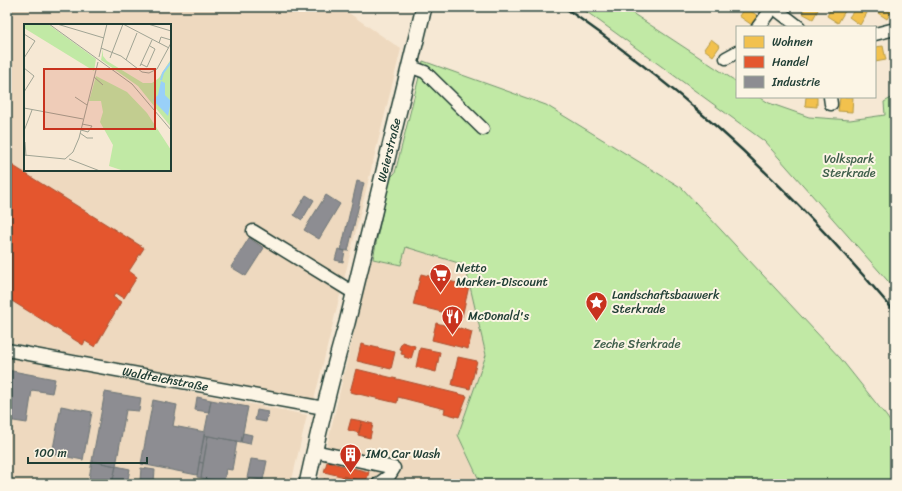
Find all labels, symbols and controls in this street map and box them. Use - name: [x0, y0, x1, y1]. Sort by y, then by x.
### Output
- inset map: [24, 24, 171, 171]
- legend: [736, 26, 876, 98]
- text: Wohnen: [772, 31, 813, 53]
- text: Handel: [772, 51, 809, 73]
- text: Industrie: [771, 71, 820, 93]
- street label: Weierstraße: [371, 116, 408, 184]
- park label: Volkspark Sterkrade: [822, 148, 876, 184]
- place label: Netto Marken-Discount: [456, 257, 548, 293]
- supermarket icon: Netto Marken-Discount: [428, 262, 454, 295]
- place label: Landschaftsbauwerk Sterkrade: [612, 284, 720, 320]
- place icon: Landschaftsbauwerk Sterkrade: [584, 289, 610, 322]
- restaurant icon: McDonald's: [439, 303, 465, 336]
- place label: McDonald's: [468, 305, 530, 327]
- park label: Zeche Sterkrade: [593, 333, 681, 355]
- street label: Waldteichstraße: [120, 360, 210, 398]
- scale bar: [28, 439, 147, 465]
- building icon: IMO Car Wash: [338, 441, 364, 474]
- text: 100 m: [34, 442, 67, 464]
- place label: IMO Car Wash: [365, 443, 440, 465]

